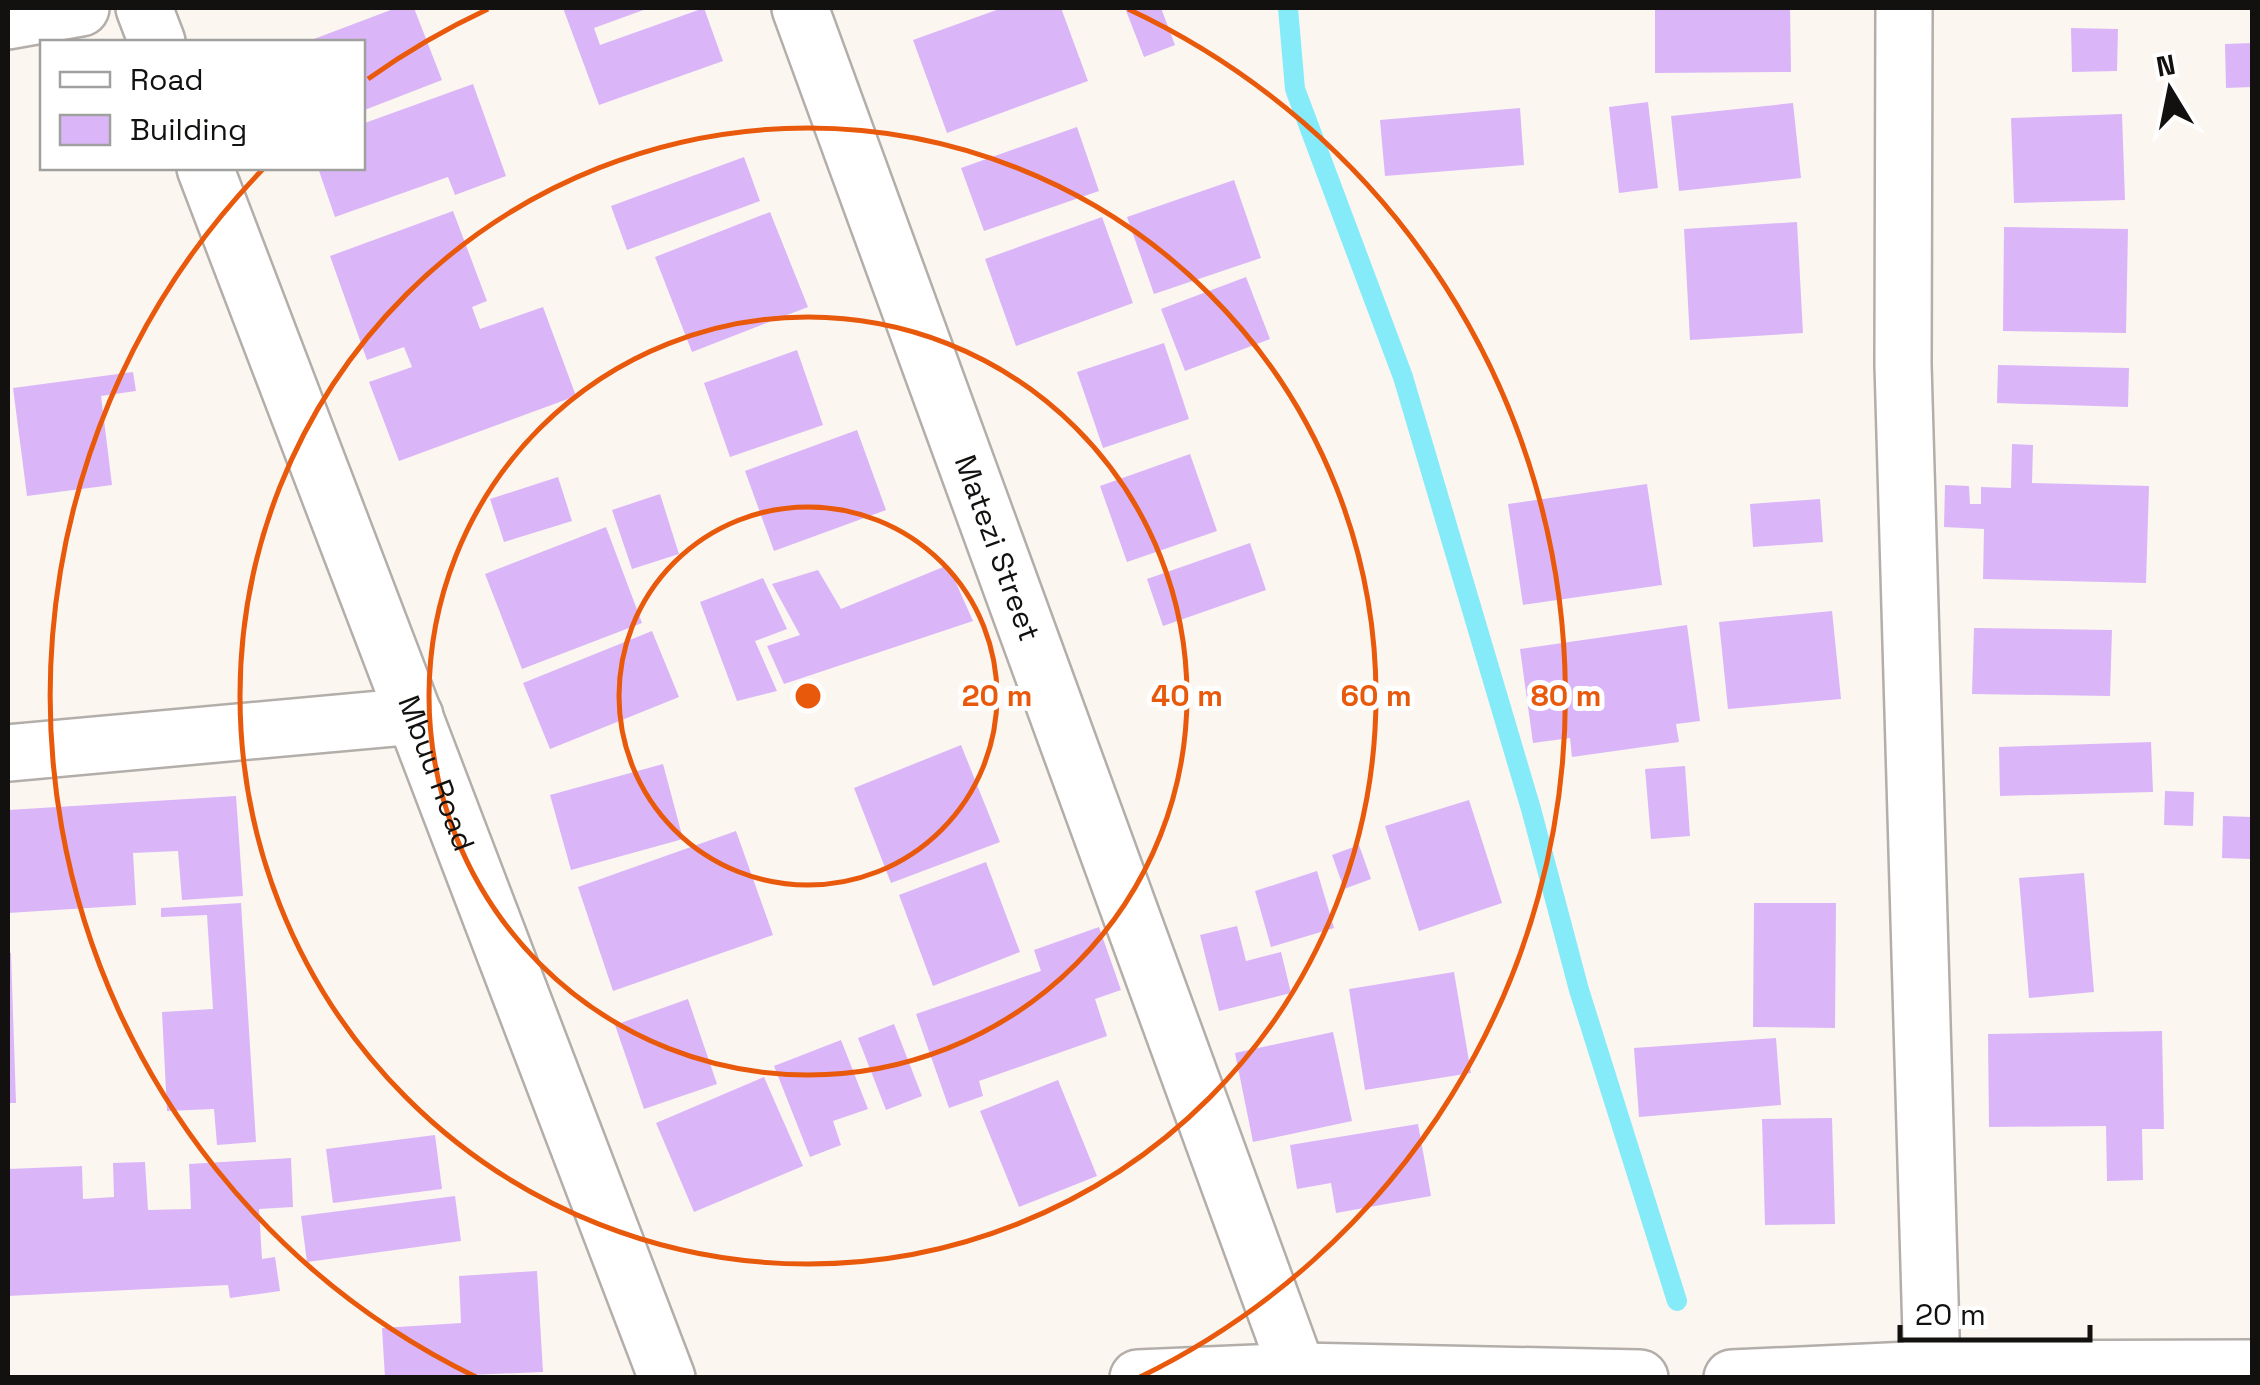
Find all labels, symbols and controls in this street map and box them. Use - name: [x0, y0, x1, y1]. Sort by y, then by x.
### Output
- legend: [40, 40, 365, 170]
- north arrow: [2120, 40, 2220, 140]
- text: N: [2153, 46, 2178, 85]
- text: Road: [130, 60, 204, 99]
- text: Building: [130, 110, 247, 149]
- street label: Matezi Street: [946, 450, 1049, 646]
- text: 20 m: [962, 676, 1032, 715]
- text: 40 m: [1151, 676, 1223, 715]
- text: 60 m: [1340, 676, 1412, 715]
- text: 80 m: [1531, 676, 1601, 715]
- centre of rings: [790, 678, 826, 714]
- street label: Mbuu Road: [389, 690, 484, 856]
- scale bar: [1900, 1280, 2090, 1342]
- text: 20 m: [1915, 1295, 1986, 1334]

